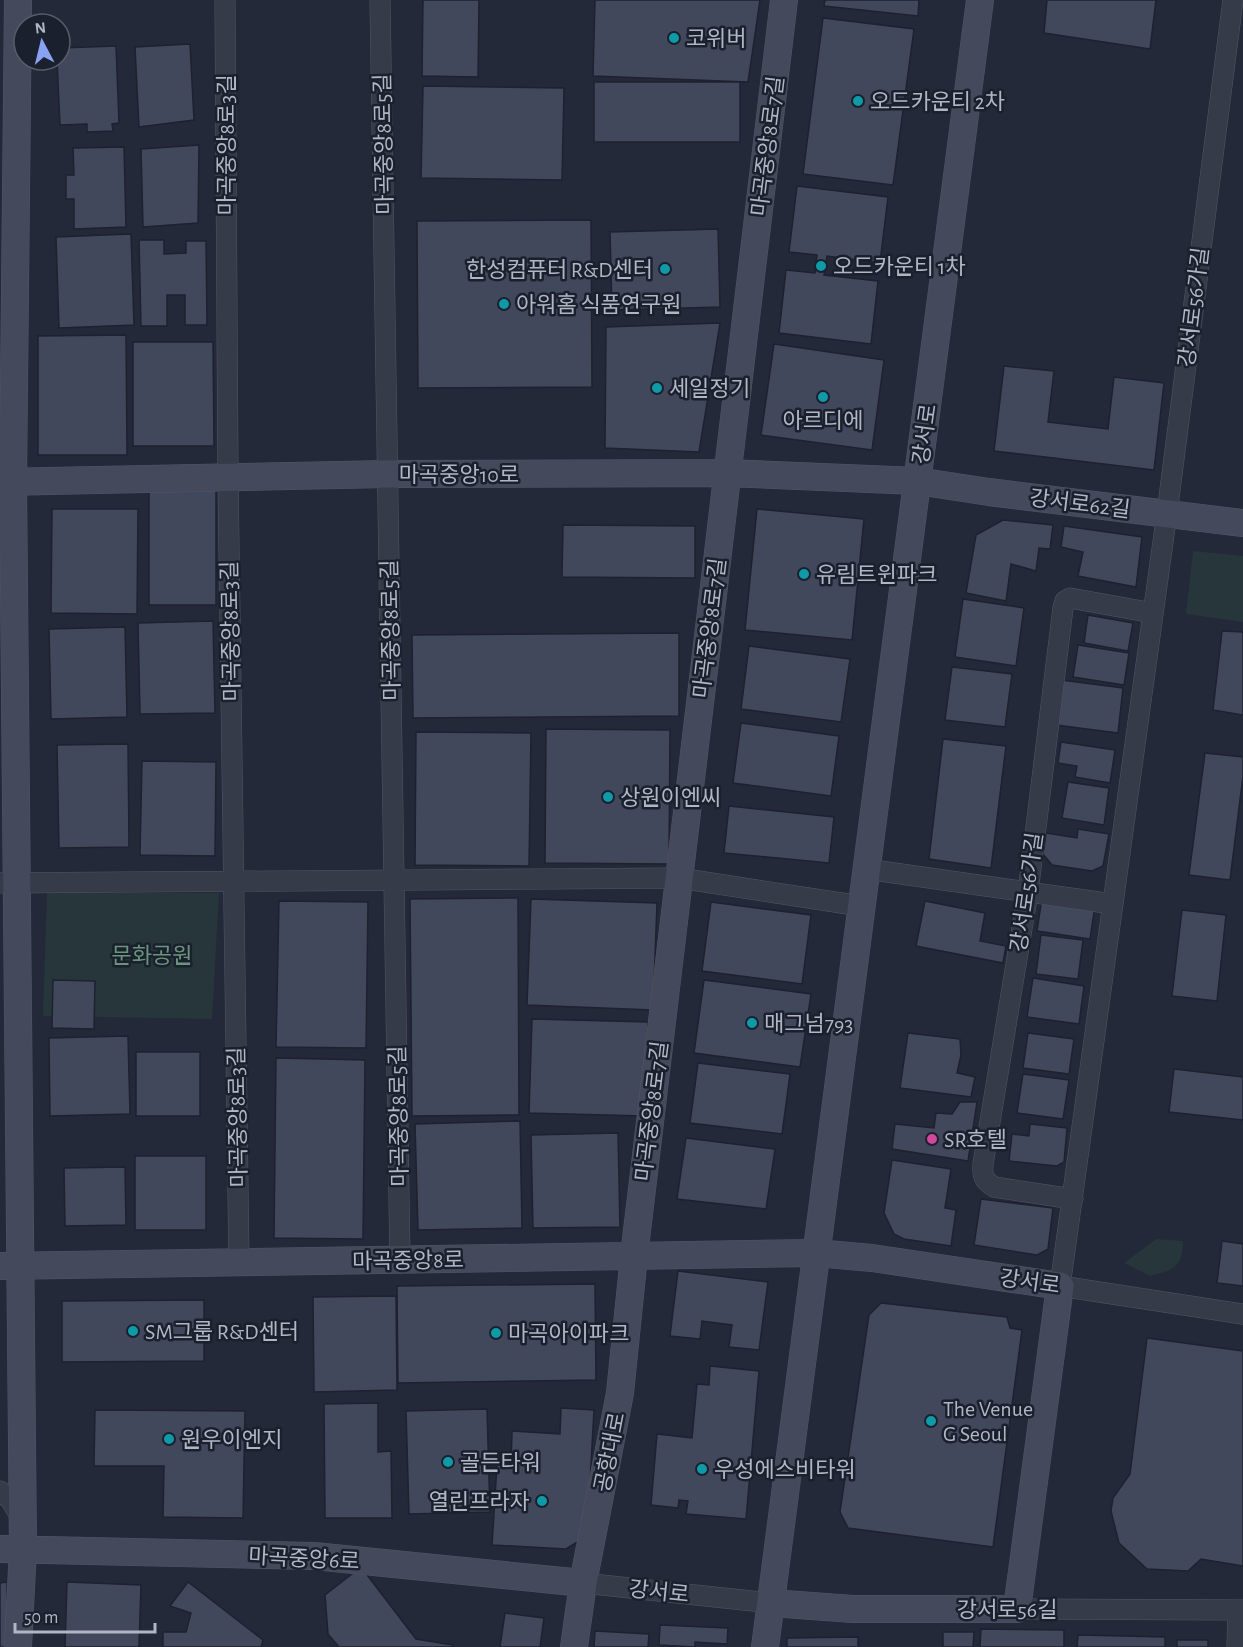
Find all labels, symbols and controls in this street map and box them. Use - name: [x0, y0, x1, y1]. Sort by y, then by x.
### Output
- north arrow: [12, 12, 72, 72]
- text: N: [34, 19, 47, 37]
- place label: 코위버: [686, 27, 747, 50]
- marker: 코위버: [667, 31, 681, 45]
- street label: 마곡중앙8로5길: [371, 73, 396, 215]
- street label: 마곡중앙8로3길: [215, 75, 238, 215]
- street label: 마곡중앙8로7길: [747, 75, 788, 217]
- place label: 오드카운티 2차: [870, 90, 1005, 113]
- marker: 오드카운티 2차: [851, 94, 865, 108]
- street label: 강서로56가길: [1175, 246, 1212, 368]
- place label: 오드카운티 1차: [833, 255, 966, 278]
- place label: 한성컴퓨터 R&D센터: [466, 258, 653, 281]
- marker: 오드카운티 1차: [814, 259, 828, 273]
- marker: 한성컴퓨터 R&D센터: [658, 262, 672, 276]
- place label: 아워홈 식품연구원: [516, 293, 682, 316]
- marker: 아워홈 식품연구원: [497, 297, 511, 311]
- place label: 세일정기: [669, 377, 750, 400]
- marker: 세일정기: [650, 381, 664, 395]
- marker: 아르디에: [816, 390, 830, 404]
- street label: 강서로: [909, 402, 940, 466]
- place label: 아르디에: [783, 410, 863, 432]
- street label: 마곡중앙10로: [399, 463, 519, 486]
- street label: 강서로62길: [1028, 486, 1132, 521]
- street label: 마곡중앙8로7길: [689, 557, 730, 699]
- street label: 마곡중앙8로5길: [378, 559, 403, 701]
- street label: 마곡중앙8로3길: [218, 560, 243, 702]
- place label: 유림트윈파크: [816, 563, 937, 586]
- marker: 유림트윈파크: [797, 567, 811, 581]
- place label: 상원이엔씨: [620, 786, 721, 809]
- marker: 상원이엔씨: [601, 790, 615, 804]
- street label: 강서로56가길: [1007, 831, 1046, 953]
- park label: 문화공원: [112, 944, 192, 967]
- place label: 매그넘793: [764, 1012, 853, 1035]
- marker: 매그넘793: [745, 1016, 759, 1030]
- street label: 마곡중앙8로7길: [631, 1040, 672, 1182]
- street label: 마곡중앙8로5길: [386, 1045, 411, 1187]
- street label: 마곡중앙8로3길: [225, 1046, 250, 1188]
- place label: SR호텔: [944, 1128, 1007, 1151]
- marker: SR호텔: [925, 1132, 939, 1146]
- street label: 마곡중앙8로: [352, 1248, 464, 1273]
- street label: 강서로: [998, 1266, 1062, 1297]
- place label: SM그룹 R&D센터: [145, 1320, 299, 1343]
- place label: 마곡아이파크: [508, 1323, 629, 1345]
- marker: SM그룹 R&D센터: [126, 1324, 140, 1338]
- marker: 마곡아이파크: [489, 1326, 503, 1340]
- place label: The Venue G Seoul: [943, 1398, 1033, 1445]
- street label: 공항대로: [590, 1410, 629, 1494]
- marker: The Venue G Seoul: [924, 1414, 938, 1428]
- place label: 원우이엔지: [181, 1428, 282, 1451]
- marker: 원우이엔지: [162, 1432, 176, 1446]
- place label: 골든타워: [460, 1451, 541, 1474]
- marker: 골든타워: [441, 1455, 455, 1469]
- place label: 우성에스비타워: [714, 1458, 856, 1481]
- marker: 우성에스비타워: [695, 1462, 709, 1476]
- place label: 열린프라자: [429, 1490, 530, 1513]
- marker: 열린프라자: [535, 1494, 549, 1508]
- street label: 마곡중앙6로: [248, 1544, 360, 1573]
- street label: 강서로: [628, 1577, 690, 1606]
- scale bar: [15, 1596, 154, 1634]
- street label: 강서로56길: [957, 1598, 1057, 1621]
- text: 50 m: [24, 1609, 58, 1627]

